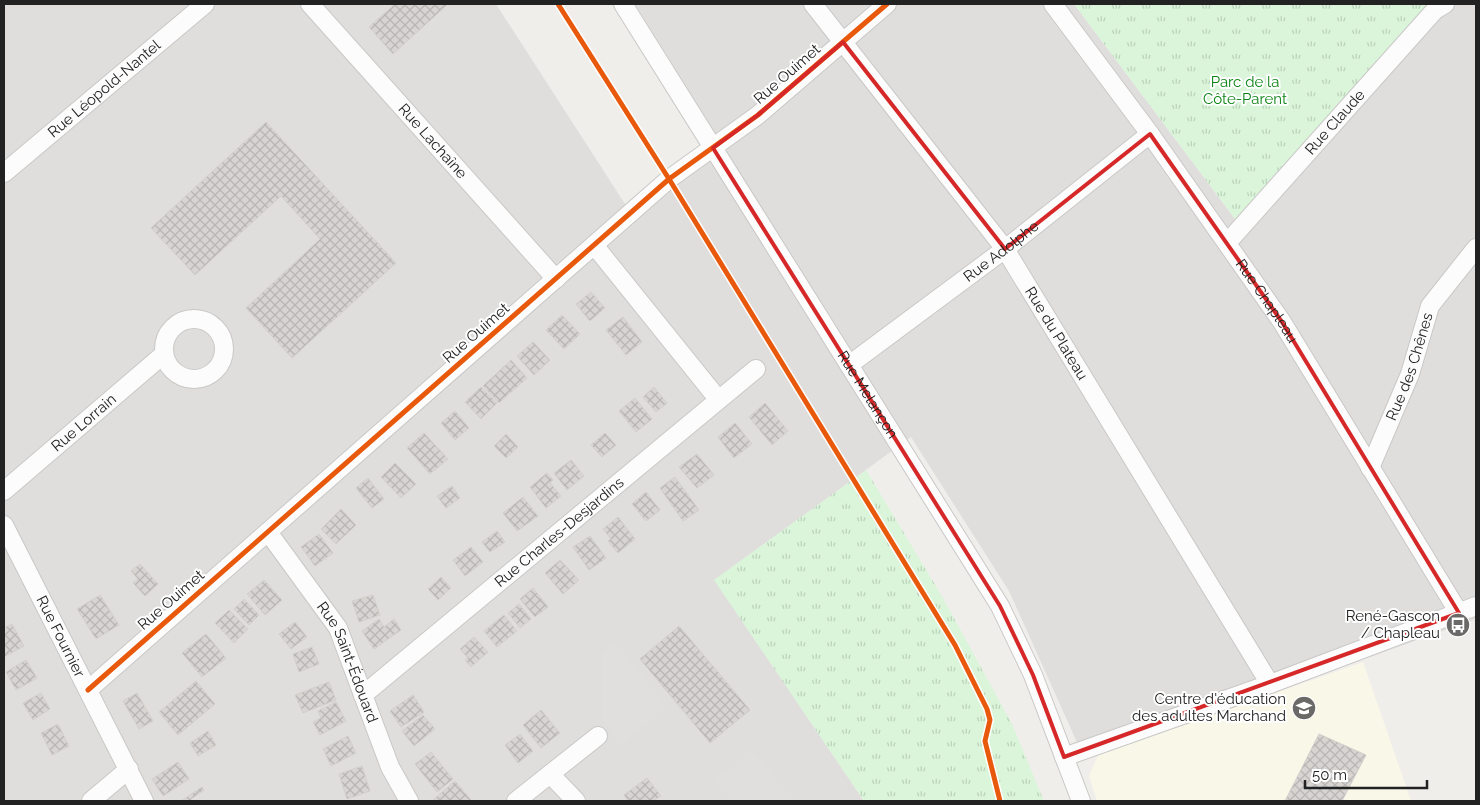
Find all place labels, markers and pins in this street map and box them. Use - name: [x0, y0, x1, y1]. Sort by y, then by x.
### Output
- place label: René-Gascon / Chapleau: [1346, 607, 1440, 642]
- bus stop icon: René-Gascon / Chapleau: [1445, 612, 1471, 638]
- place label: Centre d'éducation des adultes Marchand: [1132, 690, 1286, 725]
- school or university icon: Centre d'éducation des adultes Marchand: [1291, 695, 1317, 721]

